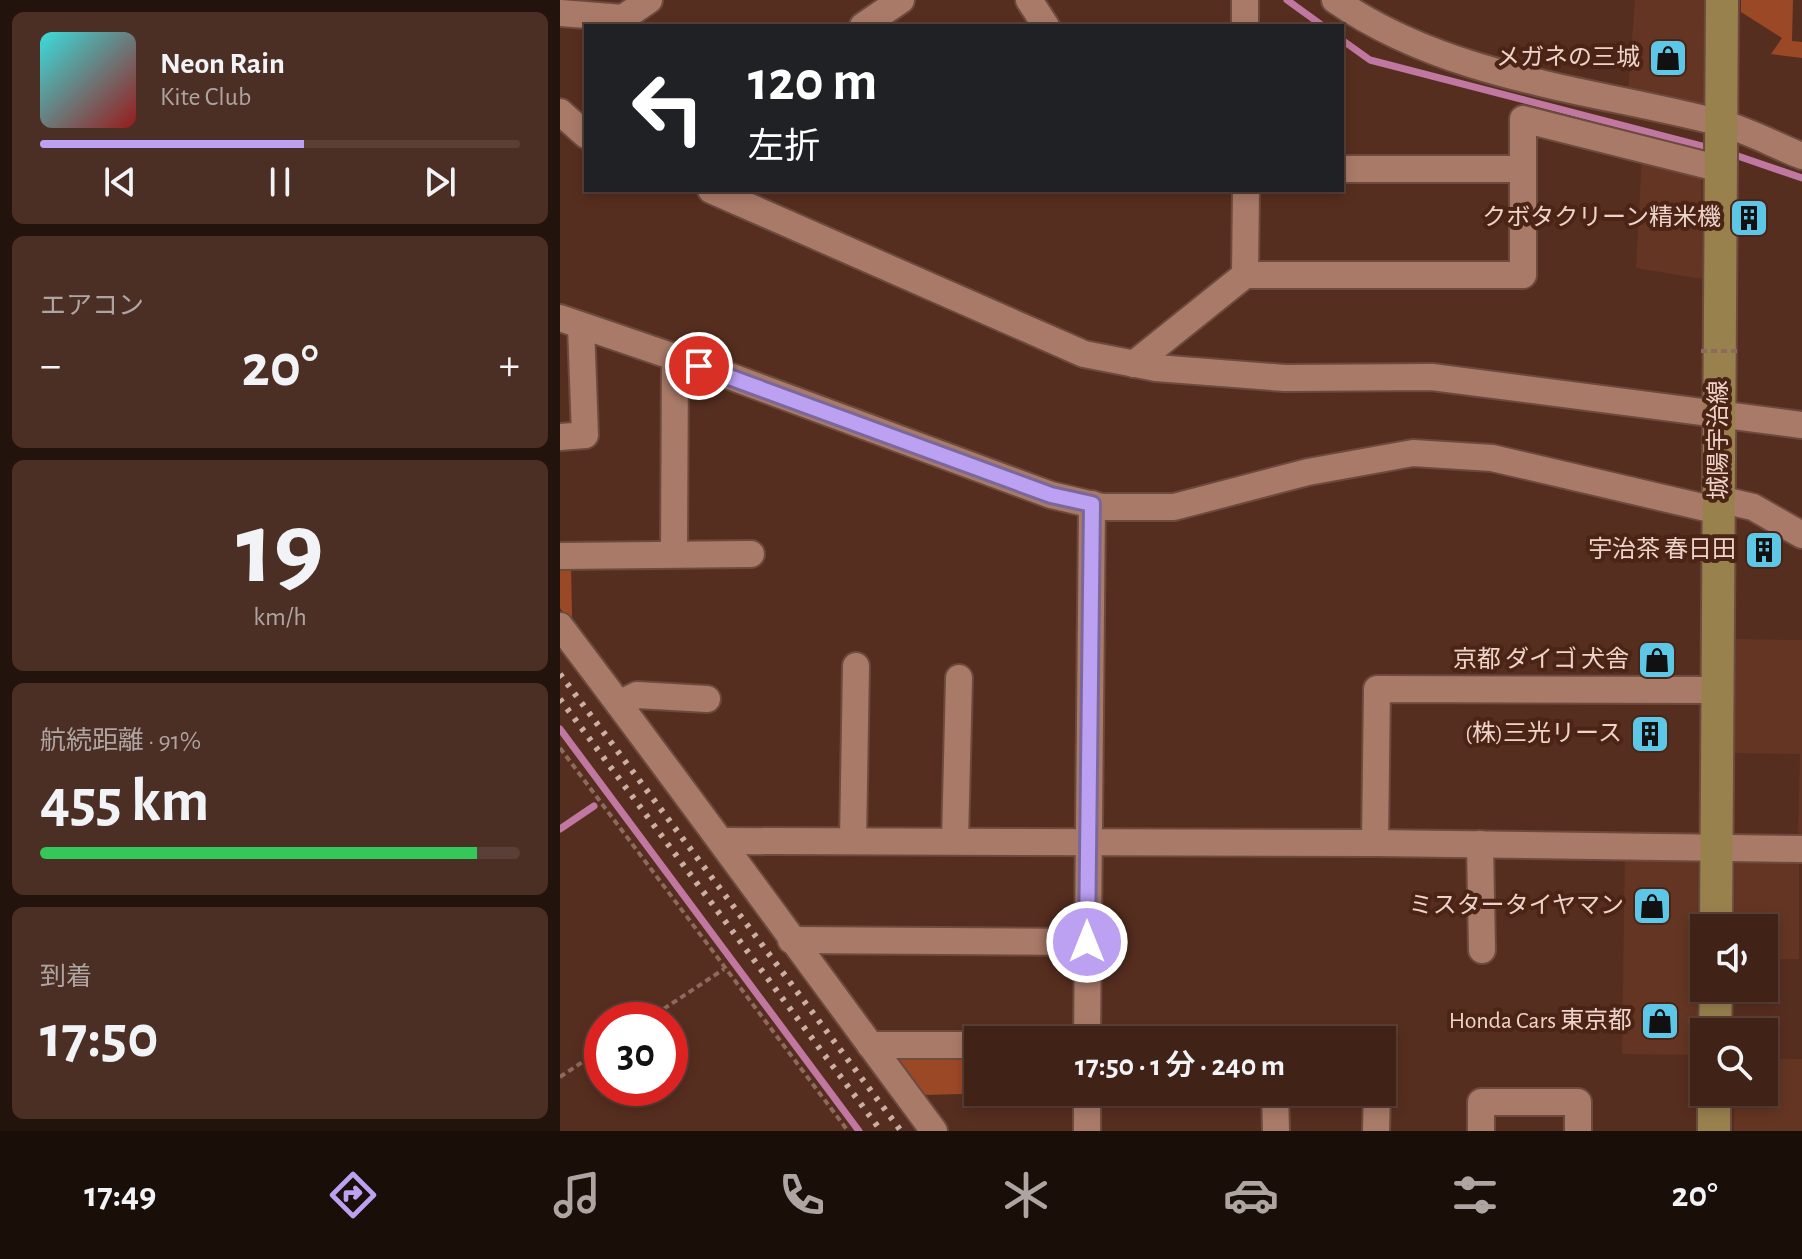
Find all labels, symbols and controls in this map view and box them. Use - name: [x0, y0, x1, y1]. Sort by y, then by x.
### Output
- shop icon: メガネの三城: [1647, 37, 1689, 79]
- place label: メガネの三城: [1496, 44, 1640, 70]
- text: Neon Rain: [160, 49, 285, 79]
- text: 120 m: [748, 54, 877, 110]
- icon: left: [616, 56, 720, 160]
- text: Kite Club: [160, 84, 251, 110]
- text: 左折: [748, 129, 820, 165]
- icon: previous: [98, 160, 142, 204]
- icon: pause: [258, 160, 302, 204]
- icon: next: [418, 160, 462, 204]
- building icon: クボタクリーン精米機: [1728, 197, 1770, 239]
- place label: クボタクリーン精米機: [1482, 204, 1721, 230]
- text: エアコン: [40, 293, 144, 319]
- pin: [665, 332, 733, 400]
- text: 20°: [241, 337, 319, 397]
- text: −: [40, 344, 61, 388]
- text: +: [499, 344, 520, 388]
- icon: arrive: [677, 344, 721, 388]
- street label: 城陽宇治線: [1705, 380, 1731, 500]
- text: 19: [236, 498, 324, 602]
- building icon: 宇治茶 春日田: [1743, 529, 1785, 571]
- place label: 宇治茶 春日田: [1588, 536, 1736, 562]
- text: km/h: [253, 604, 307, 630]
- shop icon: 京都 ダイゴ 犬舎: [1636, 639, 1678, 681]
- place label: 京都 ダイゴ 犬舎: [1453, 646, 1629, 672]
- building icon: (株)三光リース: [1629, 713, 1671, 755]
- place label: (株)三光リース: [1465, 720, 1622, 746]
- text: 航続距離 · 91%: [40, 728, 201, 754]
- text: 455 km: [40, 772, 209, 832]
- shop icon: ミスタータイヤマン: [1631, 885, 1673, 927]
- place label: ミスタータイヤマン: [1409, 893, 1624, 918]
- position arrow: [1045, 900, 1129, 984]
- map controls: [1690, 914, 1778, 1106]
- button: sound: [1690, 914, 1778, 1002]
- text: 到着: [40, 964, 92, 990]
- shop icon: Honda Cars 東京都: [1639, 1000, 1681, 1042]
- speed limit sign: 30: [584, 1002, 688, 1106]
- place label: Honda Cars 東京都: [1449, 1007, 1632, 1033]
- text: 17:50: [40, 1008, 158, 1068]
- button: search: [1690, 1018, 1778, 1106]
- text: 17:50 · 1 分 · 240 m: [1075, 1051, 1285, 1081]
- icon: directions: [325, 1167, 381, 1223]
- icon: music: [549, 1167, 605, 1223]
- icon: phone: [774, 1167, 830, 1223]
- icon: climate: [998, 1167, 1054, 1223]
- icon: car: [1223, 1167, 1279, 1223]
- icon: filters: [1447, 1167, 1503, 1223]
- text: 17:49: [84, 1177, 156, 1213]
- text: 20°: [1671, 1177, 1718, 1213]

